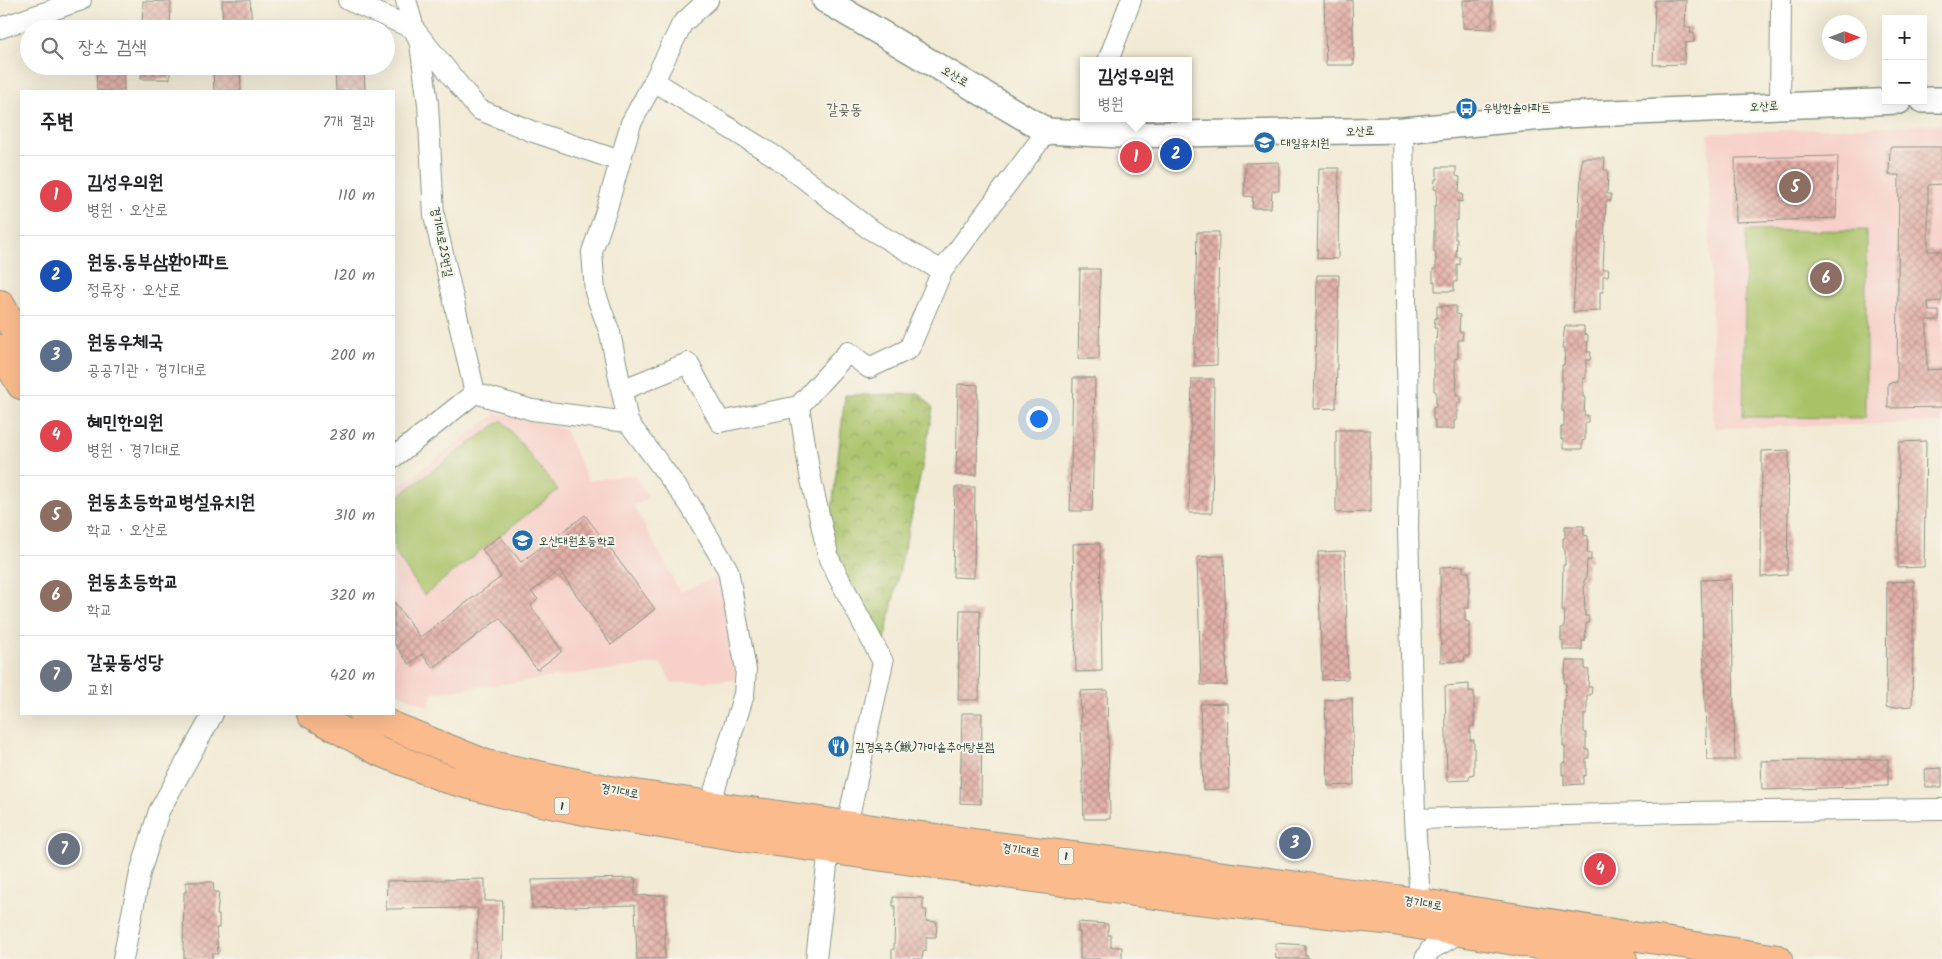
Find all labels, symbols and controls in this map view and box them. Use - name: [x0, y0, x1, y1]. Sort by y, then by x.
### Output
- north arrow: [1822, 15, 1867, 60]
- map controls: [1882, 15, 1927, 105]
- button: +: [1882, 15, 1927, 60]
- search box: [20, 20, 395, 75]
- text: 장소 검색: [78, 33, 147, 63]
- icon: search: [38, 34, 66, 62]
- popup: [1080, 57, 1192, 122]
- button: −: [1882, 60, 1927, 105]
- street label: 오산로: [937, 61, 972, 92]
- text: 김성우의원: [1098, 62, 1174, 92]
- text: 병원: [1098, 92, 1124, 117]
- bus stop icon: 우방한솔아파트: [1455, 96, 1479, 120]
- street label: 오산로: [1749, 96, 1779, 117]
- district label: 갈곶동: [826, 98, 862, 122]
- place label: 우방한솔아파트: [1483, 99, 1551, 118]
- text: 주변: [40, 106, 74, 139]
- text: 7개 결과: [323, 110, 375, 135]
- street label: 오산로: [1345, 121, 1375, 141]
- school or university icon: 대일유치원: [1253, 131, 1277, 155]
- place label: 대일유치원: [1281, 134, 1329, 153]
- pin: 2: [1160, 135, 1192, 173]
- pin: 1: [1120, 138, 1152, 176]
- text: 김성우의원: [87, 168, 163, 198]
- pin: 5: [1779, 168, 1811, 206]
- text: 1: [54, 183, 58, 208]
- text: 110 m: [338, 183, 375, 208]
- text: 병원 · 오산로: [87, 198, 168, 223]
- street label: 경기대로25번길: [425, 205, 458, 279]
- text: 원동.동부삼환아파트: [87, 248, 229, 278]
- pin: 6: [1810, 259, 1842, 297]
- text: 2: [51, 263, 61, 288]
- text: 120 m: [334, 263, 375, 288]
- text: 정류장 · 오산로: [87, 278, 181, 303]
- text: 원동우체국: [87, 328, 163, 358]
- text: 3: [52, 343, 60, 368]
- text: 200 m: [331, 343, 375, 368]
- text: 공공기관 · 경기대로: [87, 358, 207, 383]
- your location: [1026, 406, 1052, 432]
- text: 혜민한의원: [87, 408, 163, 438]
- text: 4: [52, 423, 60, 448]
- text: 280 m: [329, 423, 375, 448]
- text: 병원 · 경기대로: [87, 438, 181, 463]
- text: 원동초등학교병설유치원: [87, 488, 255, 518]
- text: 5: [52, 503, 60, 528]
- text: 310 m: [334, 503, 375, 528]
- text: 학교 · 오산로: [87, 518, 168, 543]
- school or university icon: 오산대원초등학교: [511, 529, 535, 553]
- place label: 오산대원초등학교: [539, 532, 616, 551]
- text: 원동초등학교: [87, 568, 179, 598]
- text: 6: [52, 583, 60, 608]
- text: 320 m: [329, 583, 375, 608]
- text: 학교: [87, 598, 113, 623]
- text: 갈곶동성당: [87, 648, 163, 678]
- text: 7: [52, 663, 60, 688]
- text: 420 m: [330, 663, 375, 688]
- text: 교회: [87, 678, 113, 703]
- restaurant icon: 김경옥추(鰍)가마솥추어탕본점: [827, 735, 851, 759]
- place label: 김경옥추(鰍)가마솥추어탕본점: [855, 738, 995, 757]
- street label: 경기대로: [599, 779, 641, 804]
- road number: 1: [554, 798, 570, 814]
- pin: 3: [1279, 824, 1311, 862]
- pin: 7: [48, 830, 80, 868]
- street label: 경기대로: [1000, 838, 1041, 863]
- road number: 1: [1058, 848, 1074, 864]
- pin: 4: [1584, 850, 1616, 888]
- street label: 경기대로: [1402, 891, 1443, 916]

